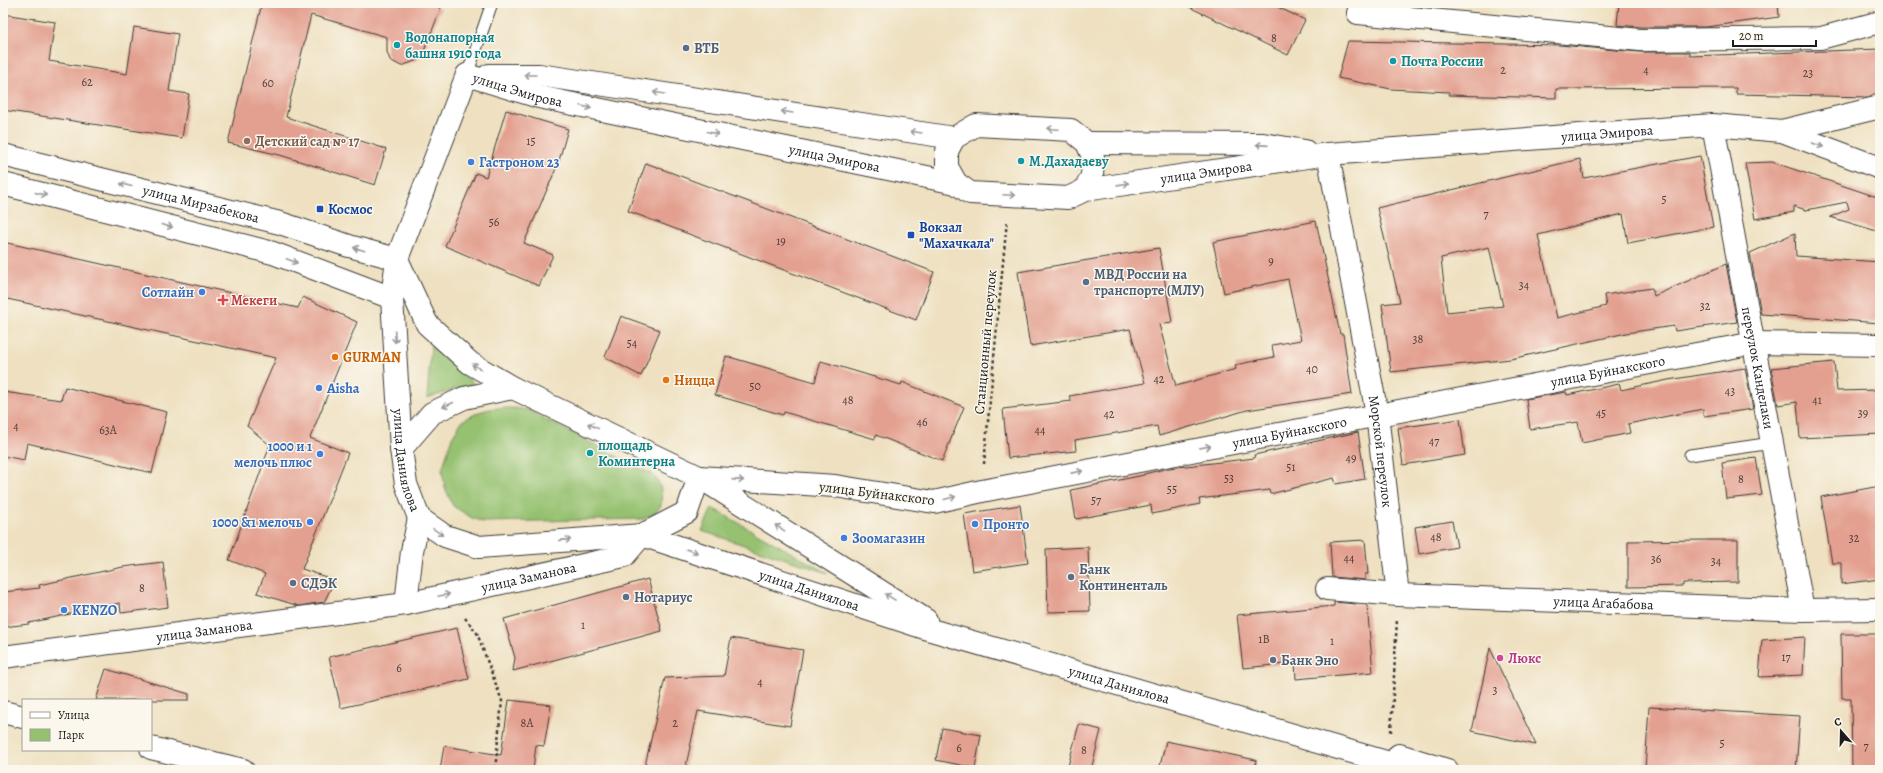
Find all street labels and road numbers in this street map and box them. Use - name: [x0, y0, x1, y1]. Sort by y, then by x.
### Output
- street label: улица Эмирова: [470, 68, 565, 112]
- street label: улица Эмирова: [1559, 120, 1654, 146]
- street label: улица Эмирова: [786, 140, 882, 177]
- street label: улица Эмирова: [1158, 156, 1254, 189]
- street label: улица Мирзабекова: [140, 180, 262, 228]
- street label: Станционный переулок: [970, 269, 1001, 415]
- street label: переулок Канделаки: [1737, 305, 1778, 431]
- street label: улица Буйнакского: [1548, 351, 1667, 392]
- street label: Морской переулок: [1364, 394, 1397, 508]
- street label: улица Даниялова: [389, 407, 425, 515]
- street label: улица Буйнакского: [1230, 412, 1349, 453]
- street label: улица Буйнакского: [817, 477, 936, 510]
- street label: улица Заманова: [478, 558, 578, 597]
- street label: улица Даниялова: [756, 565, 862, 616]
- street label: улица Агабабова: [1552, 592, 1655, 614]
- street label: улица Заманова: [154, 615, 254, 647]
- street label: улица Даниялова: [1065, 661, 1172, 709]

